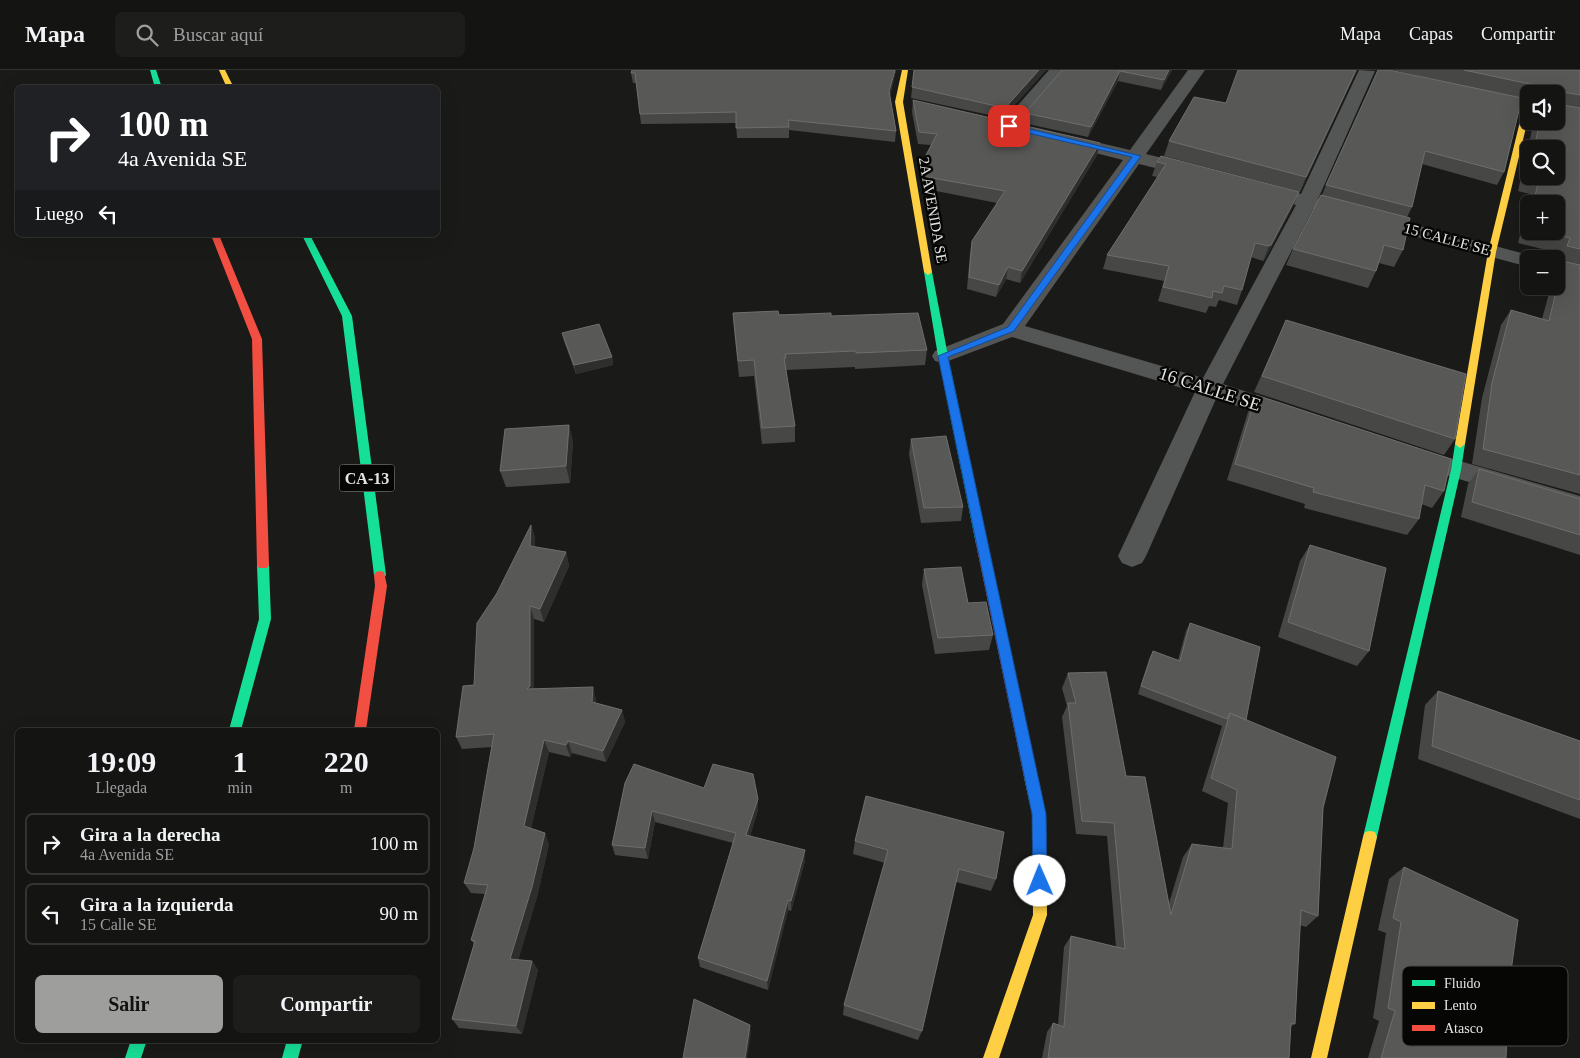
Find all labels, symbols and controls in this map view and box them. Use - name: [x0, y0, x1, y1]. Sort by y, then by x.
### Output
- search box: [115, 12, 465, 57]
- text: Mapa: [25, 21, 85, 47]
- icon: search: [133, 21, 161, 49]
- text: Buscar aquí: [173, 24, 263, 45]
- text: Mapa: [1340, 24, 1381, 44]
- text: Capas: [1409, 24, 1453, 44]
- text: Compartir: [1481, 24, 1555, 44]
- map controls: [1520, 85, 1565, 295]
- button: sound: [1520, 85, 1565, 130]
- icon: right: [35, 105, 100, 170]
- text: 100 m: [118, 105, 208, 144]
- pin: [988, 105, 1030, 147]
- icon: arrive: [995, 112, 1023, 140]
- button: search: [1520, 140, 1565, 185]
- text: 4a Avenida SE: [118, 146, 247, 171]
- street label: 2A AVENIDA SE: [916, 156, 950, 264]
- button: +: [1520, 195, 1565, 240]
- icon: left: [94, 200, 122, 228]
- text: Luego: [35, 203, 84, 224]
- street label: 15 CALLE SE: [1402, 220, 1492, 258]
- button: −: [1520, 250, 1565, 295]
- street label: 16 CALLE SE: [1157, 363, 1263, 415]
- road number: CA-13: [340, 464, 394, 492]
- text: 19:09: [86, 745, 156, 778]
- text: 1: [232, 745, 247, 778]
- text: 220: [324, 745, 369, 778]
- text: Llegada: [96, 779, 147, 796]
- text: min: [228, 779, 252, 796]
- text: m: [340, 779, 352, 796]
- text: Gira a la derecha: [80, 824, 221, 845]
- icon: right: [37, 830, 65, 858]
- text: 100 m: [370, 833, 418, 854]
- text: 4a Avenida SE: [80, 846, 174, 863]
- position arrow: [1013, 854, 1065, 906]
- text: Gira a la izquierda: [80, 894, 234, 915]
- icon: left: [37, 900, 65, 928]
- text: 90 m: [379, 903, 418, 924]
- text: 15 Calle SE: [80, 916, 156, 933]
- legend: [1402, 966, 1568, 1046]
- button: Salir: [35, 975, 223, 1033]
- button: Compartir: [233, 975, 420, 1033]
- text: Fluido: [1444, 976, 1481, 991]
- text: Lento: [1444, 998, 1477, 1013]
- text: Atasco: [1444, 1021, 1483, 1036]

